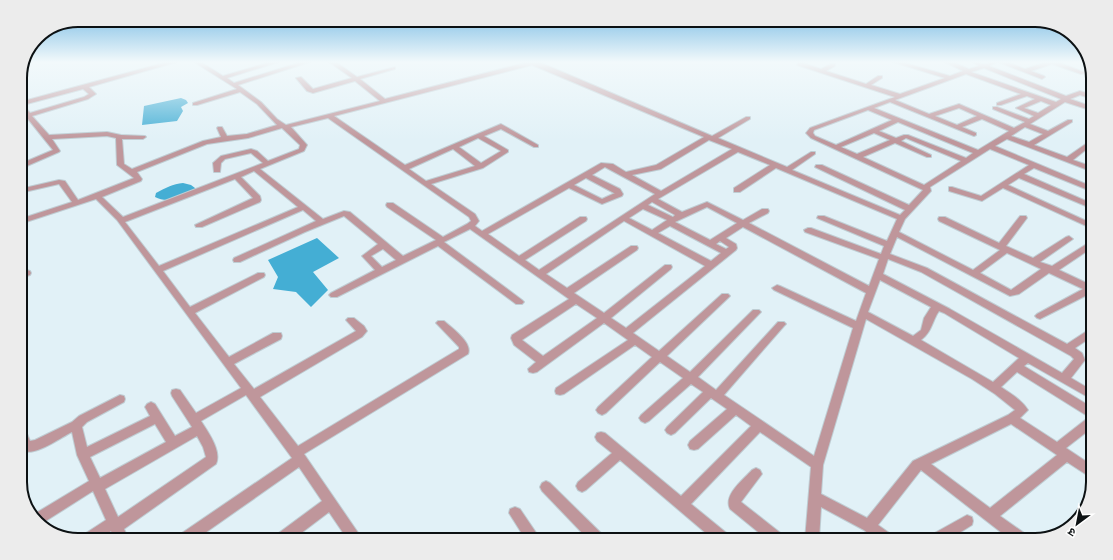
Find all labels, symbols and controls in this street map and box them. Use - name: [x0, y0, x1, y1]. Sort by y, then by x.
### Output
- north arrow: [1057, 504, 1097, 544]
- text: उ: [1065, 525, 1078, 540]

